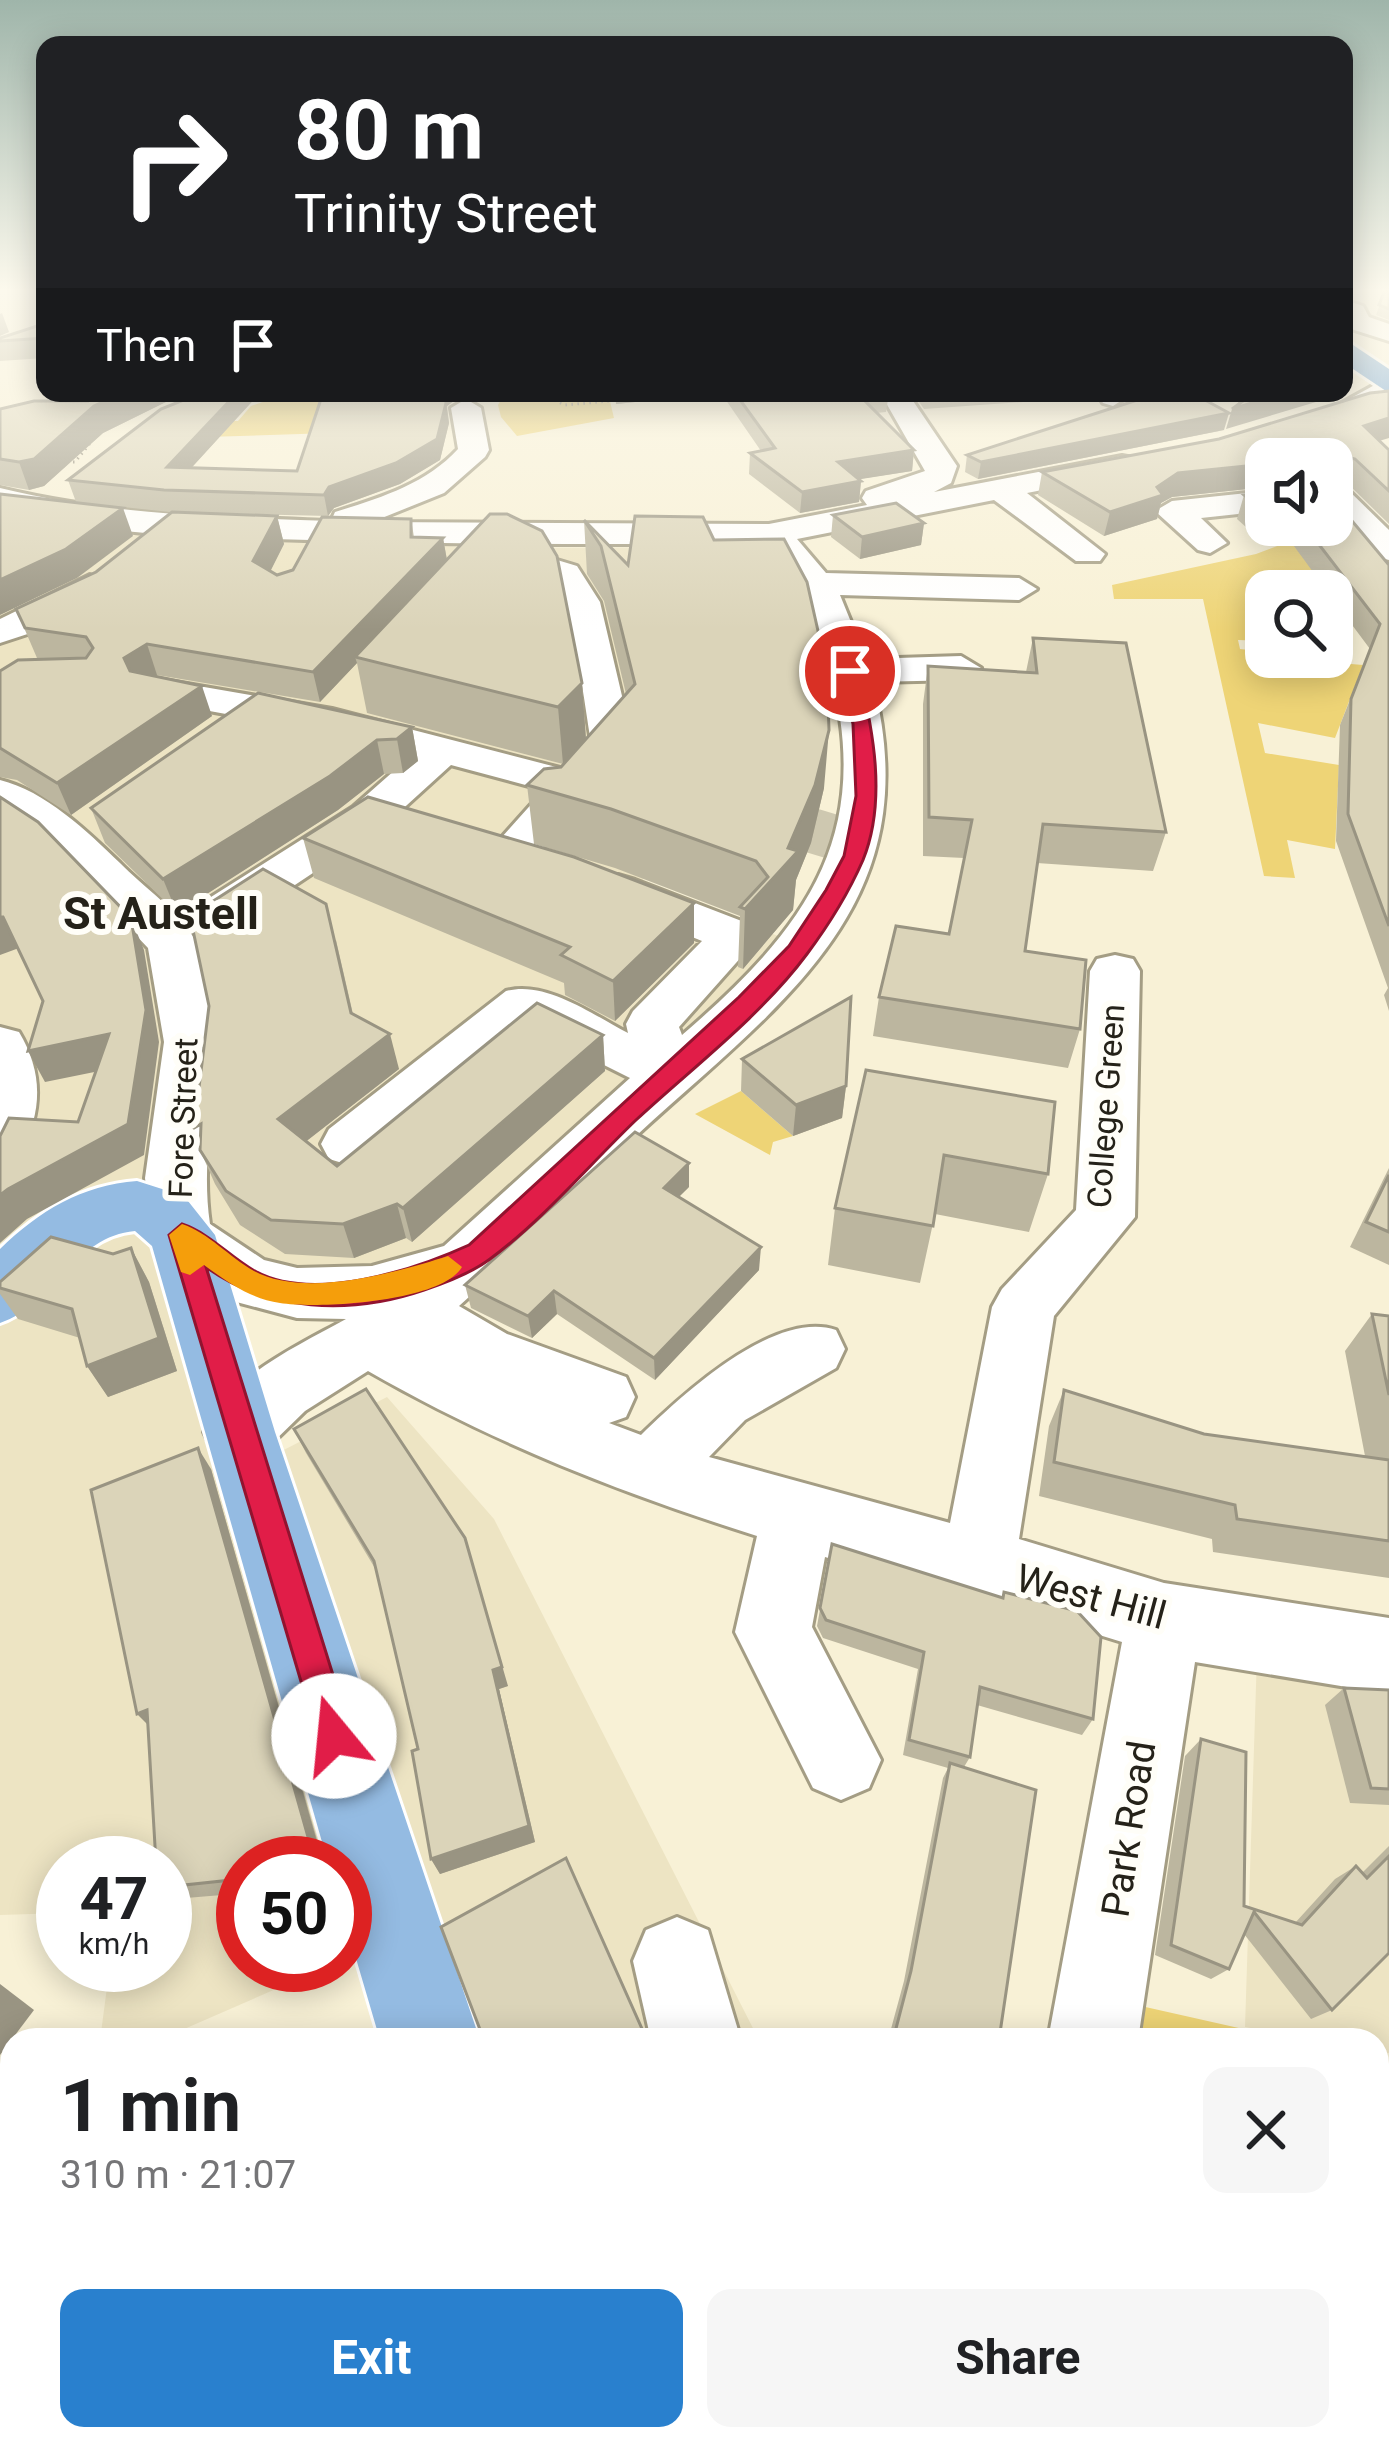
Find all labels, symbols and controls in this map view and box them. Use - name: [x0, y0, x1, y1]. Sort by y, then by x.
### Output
- text: 80 m: [294, 81, 484, 180]
- icon: right: [96, 84, 252, 240]
- text: Trinity Street: [294, 182, 598, 245]
- icon: arrive: [220, 312, 286, 378]
- text: Then: [96, 319, 196, 372]
- map controls: [1245, 438, 1353, 678]
- button: sound: [1245, 438, 1353, 546]
- button: search: [1245, 570, 1353, 678]
- pin: [799, 620, 901, 722]
- icon: arrive: [817, 638, 883, 704]
- district label: St Austell: [63, 887, 259, 940]
- street label: College Green: [1079, 1003, 1133, 1209]
- street label: Fore Street: [161, 1037, 205, 1199]
- street label: West Hill: [1011, 1555, 1171, 1639]
- position arrow: [271, 1673, 397, 1799]
- street label: Park Road: [1092, 1738, 1166, 1920]
- speed limit sign: 50: [216, 1836, 372, 1992]
- text: 47: [80, 1863, 148, 1934]
- text: km/h: [79, 1926, 149, 1961]
- text: 1 min: [60, 2064, 241, 2149]
- button: close: [1203, 2067, 1329, 2193]
- text: 310 m · 21:07: [60, 2152, 296, 2198]
- button: Exit: [60, 2289, 683, 2427]
- button: Share: [707, 2289, 1329, 2427]

